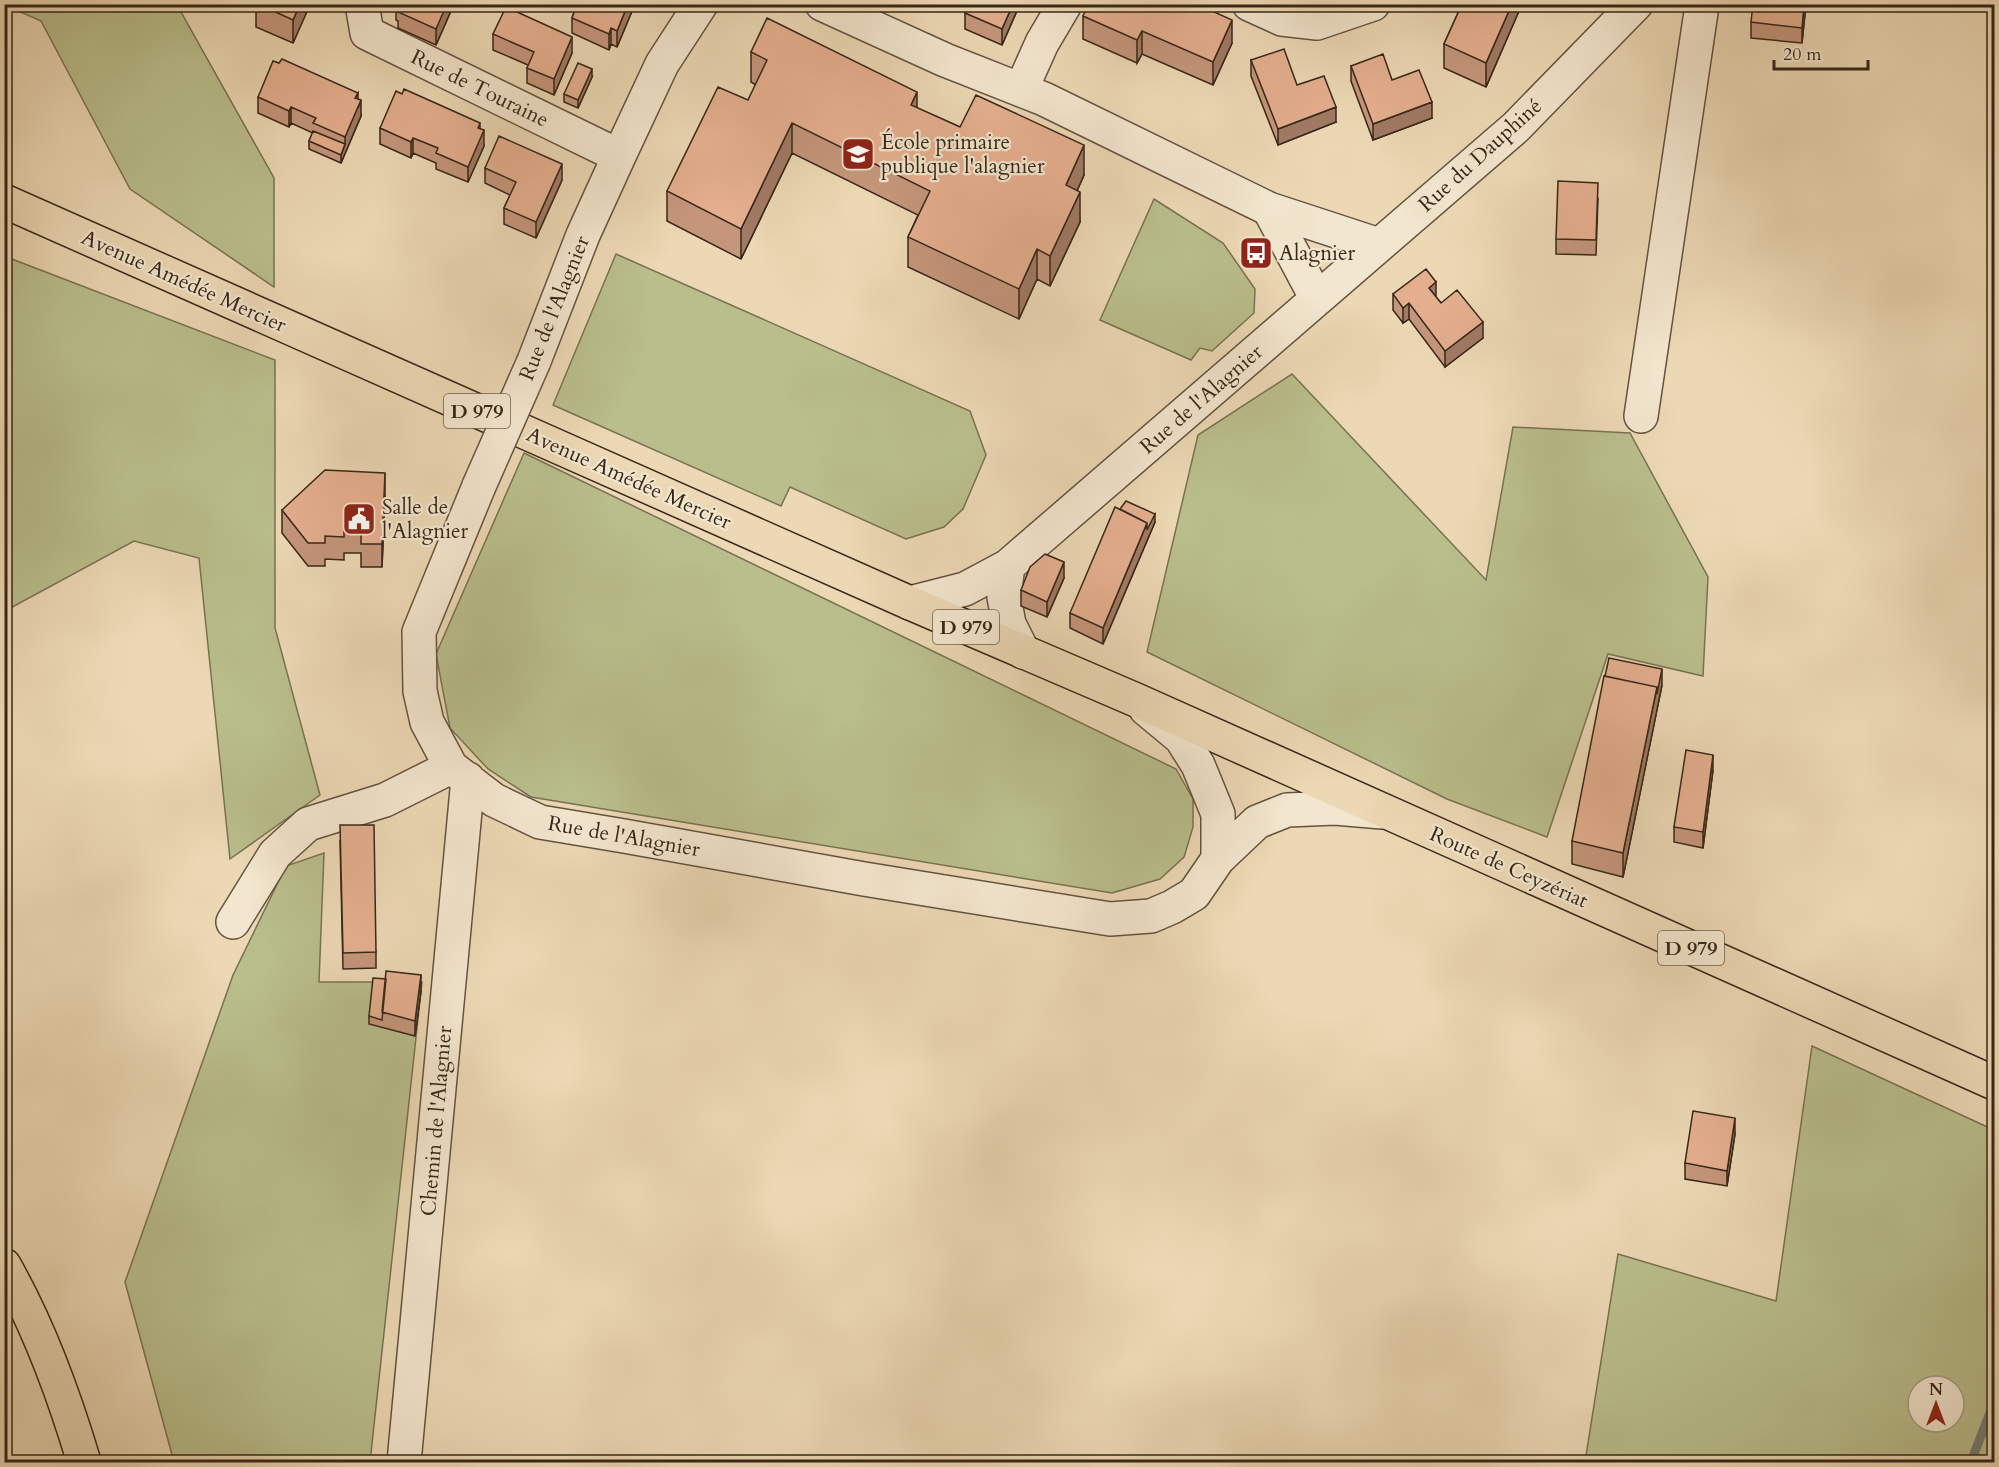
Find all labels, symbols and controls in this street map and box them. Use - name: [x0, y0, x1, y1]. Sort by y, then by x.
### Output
- scale bar: [1774, 33, 1868, 71]
- text: 20 m: [1783, 42, 1822, 67]
- street label: Rue de Touraine: [406, 43, 554, 134]
- street label: Rue du Dauphiné: [1412, 92, 1549, 219]
- place label: École primaire publique l'alagnier: [881, 128, 1045, 181]
- school or university icon: École primaire publique l'alagnier: [840, 136, 876, 172]
- street label: Avenue Amédée Mercier: [77, 223, 291, 340]
- street label: Rue de l'Alagnier: [512, 231, 597, 385]
- bus stop icon: Alagnier: [1238, 235, 1274, 271]
- place label: Alagnier: [1279, 239, 1356, 268]
- street label: Rue de l'Alagnier: [1134, 338, 1269, 461]
- road number: D 979: [444, 394, 510, 428]
- street label: Avenue Amédée Mercier: [522, 420, 736, 537]
- place label: Salle de l'Alagnier: [382, 493, 469, 546]
- public building icon: Salle de l'Alagnier: [341, 501, 377, 537]
- road number: D 979: [933, 610, 999, 644]
- street label: Rue de l'Alagnier: [546, 809, 703, 864]
- street label: Route de Ceyzériat: [1425, 820, 1593, 916]
- road number: D 979: [1658, 931, 1724, 965]
- street label: Chemin de l'Alagnier: [414, 1024, 459, 1217]
- north arrow: [1906, 1374, 1966, 1434]
- text: N: [1929, 1379, 1943, 1401]

